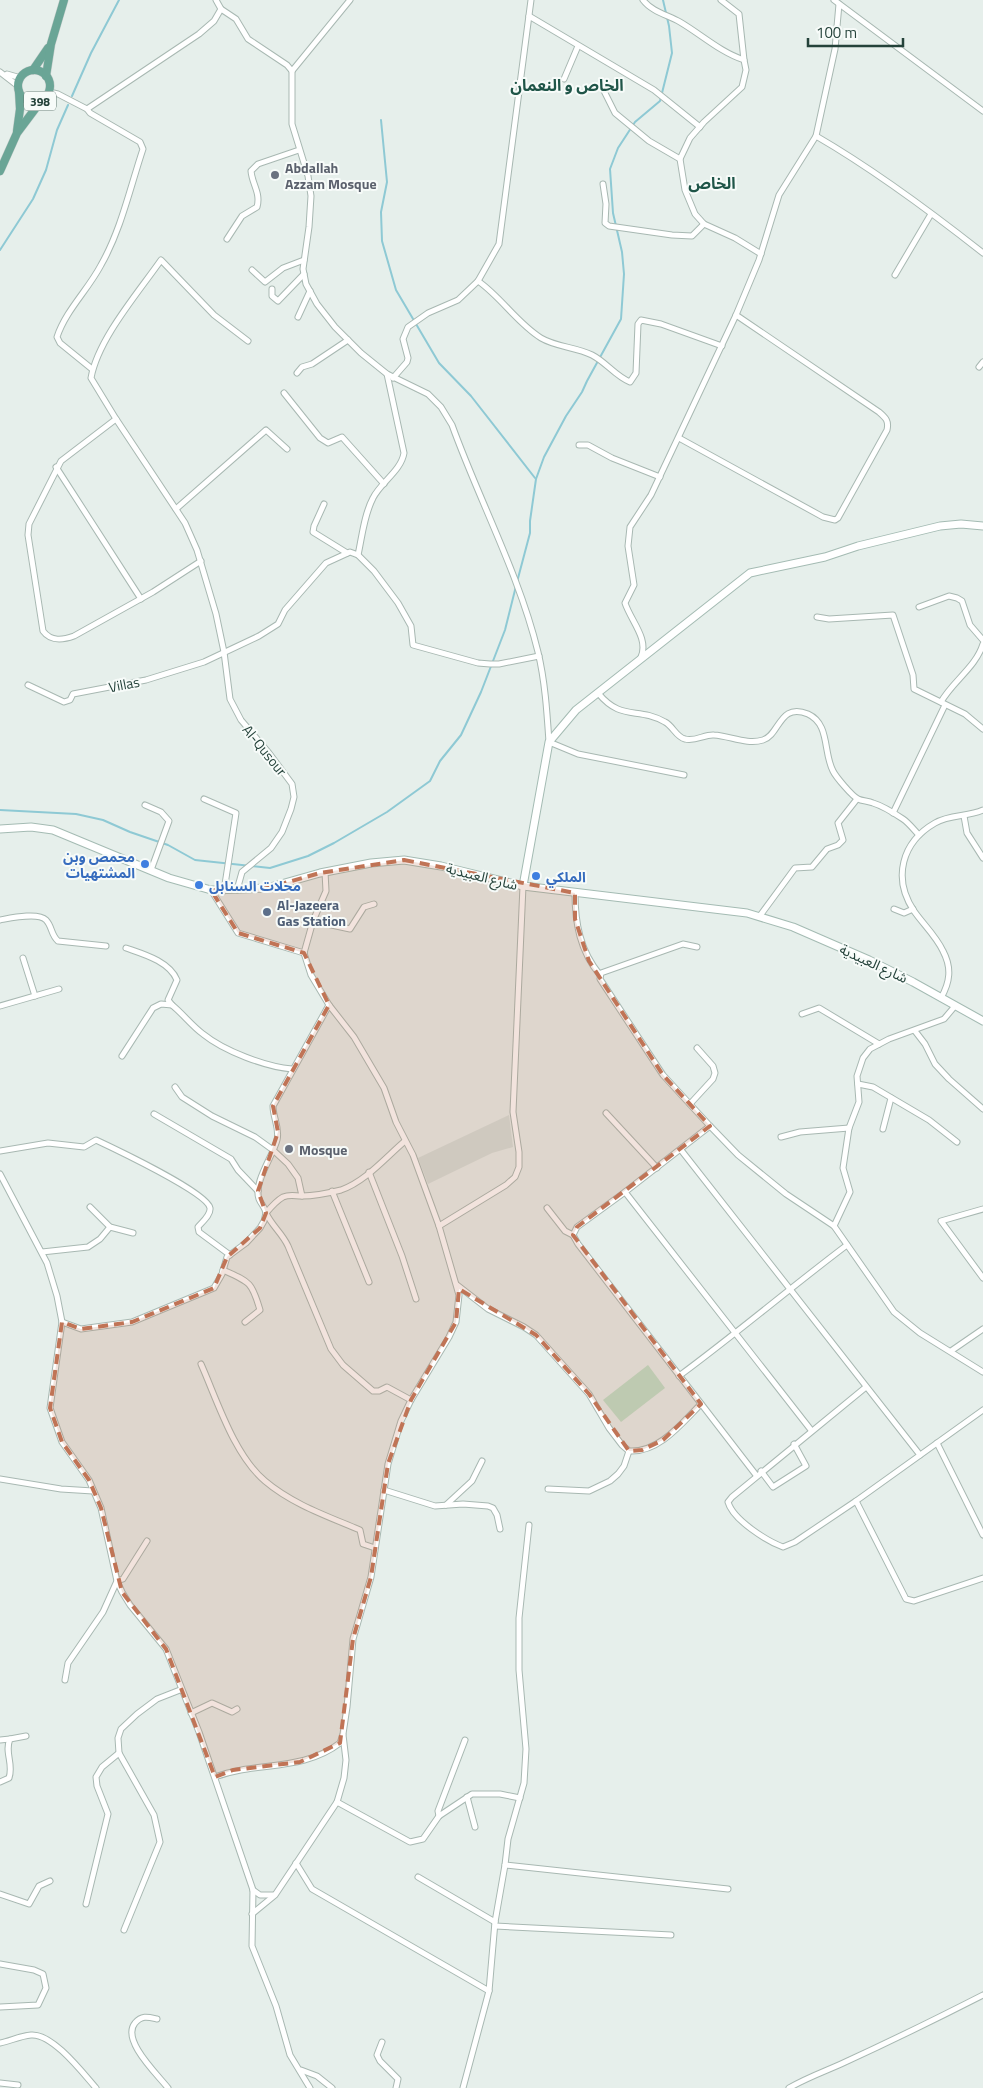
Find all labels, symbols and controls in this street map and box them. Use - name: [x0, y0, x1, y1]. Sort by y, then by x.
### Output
- scale bar: [808, 15, 903, 47]
- text: 100 m: [816, 21, 857, 44]
- district label: الخاص و النعمان: [510, 73, 624, 97]
- road number: 398: [24, 92, 56, 110]
- place label: Abdallah Azzam Mosque: [285, 157, 377, 194]
- marker: Abdallah Azzam Mosque: [269, 169, 281, 181]
- district label: الخاص: [688, 171, 736, 195]
- street label: Villas: [107, 671, 141, 697]
- street label: Al-Qusour: [238, 720, 292, 780]
- place label: محمص وبن المشتهيات: [63, 846, 135, 883]
- street label: شارع العبيدية: [444, 857, 520, 896]
- marker: محمص وبن المشتهيات: [139, 858, 151, 870]
- place label: الملكي: [546, 866, 586, 888]
- marker: الملكي: [530, 870, 542, 882]
- place label: محلات السنابل: [209, 875, 301, 896]
- marker: محلات السنابل: [193, 879, 205, 891]
- place label: Al-Jazeera Gas Station: [277, 894, 346, 931]
- marker: Al-Jazeera Gas Station: [261, 906, 273, 918]
- street label: شارع العبيدية: [836, 938, 912, 989]
- place label: Mosque: [299, 1139, 347, 1160]
- marker: Mosque: [283, 1143, 295, 1155]

